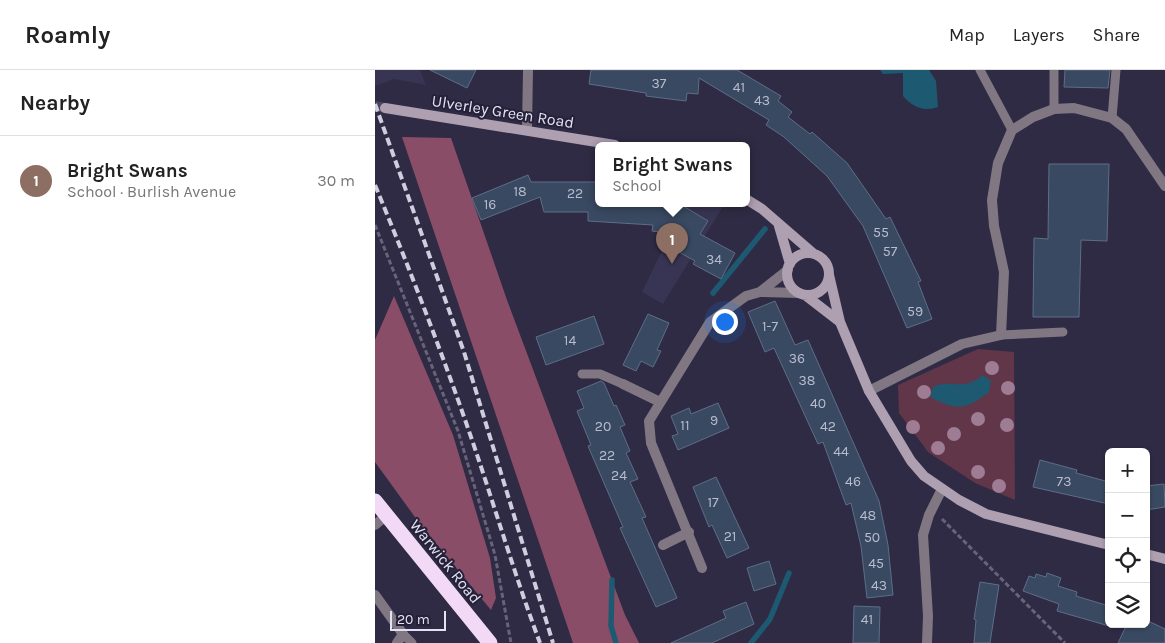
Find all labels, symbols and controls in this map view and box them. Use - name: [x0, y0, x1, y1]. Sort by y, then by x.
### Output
- text: Roamly: [25, 21, 110, 49]
- text: Map: [949, 24, 985, 46]
- text: Layers: [1013, 24, 1065, 46]
- text: Share: [1093, 24, 1140, 46]
- house number: 37: [652, 75, 667, 92]
- house number: 41: [733, 79, 745, 96]
- text: Nearby: [20, 91, 90, 115]
- street label: Ulverley Green Road: [430, 91, 575, 132]
- house number: 43: [754, 92, 770, 109]
- popup: [595, 142, 750, 207]
- text: Bright Swans: [612, 154, 733, 176]
- text: Bright Swans: [67, 160, 188, 182]
- text: 1: [33, 171, 39, 190]
- text: 30 m: [317, 171, 355, 190]
- text: School: [612, 176, 662, 195]
- text: School · Burlish Avenue: [67, 182, 236, 201]
- house number: 18: [513, 183, 527, 200]
- house number: 22: [567, 185, 583, 202]
- house number: 16: [484, 196, 496, 213]
- pin: 1: [656, 223, 688, 264]
- house number: 55: [873, 224, 889, 241]
- house number: 57: [883, 243, 898, 260]
- house number: 34: [706, 251, 722, 268]
- house number: 59: [907, 303, 923, 320]
- your location: [712, 309, 738, 335]
- house number: 1-7: [762, 318, 778, 335]
- house number: 14: [564, 332, 576, 349]
- house number: 36: [789, 350, 805, 367]
- house number: 38: [799, 372, 815, 389]
- house number: 40: [810, 395, 826, 412]
- house number: 9: [710, 412, 718, 429]
- house number: 11: [680, 417, 690, 434]
- house number: 20: [595, 418, 611, 435]
- house number: 42: [820, 418, 836, 435]
- house number: 44: [833, 443, 849, 460]
- house number: 22: [599, 447, 615, 464]
- map controls: [1105, 448, 1150, 628]
- button: +: [1105, 448, 1150, 493]
- house number: 24: [611, 467, 627, 484]
- house number: 46: [845, 473, 861, 490]
- house number: 73: [1057, 473, 1071, 490]
- button: −: [1105, 493, 1150, 538]
- house number: 17: [707, 494, 719, 511]
- house number: 48: [860, 507, 876, 524]
- street label: Warwick Road: [406, 515, 485, 607]
- house number: 21: [724, 528, 736, 545]
- house number: 50: [864, 529, 880, 546]
- button: locate: [1105, 538, 1150, 583]
- house number: 45: [868, 555, 884, 572]
- house number: 43: [871, 577, 887, 594]
- button: layers: [1105, 583, 1150, 628]
- scale bar: [390, 608, 446, 631]
- text: 20 m: [397, 611, 430, 628]
- house number: 41: [861, 611, 873, 628]

